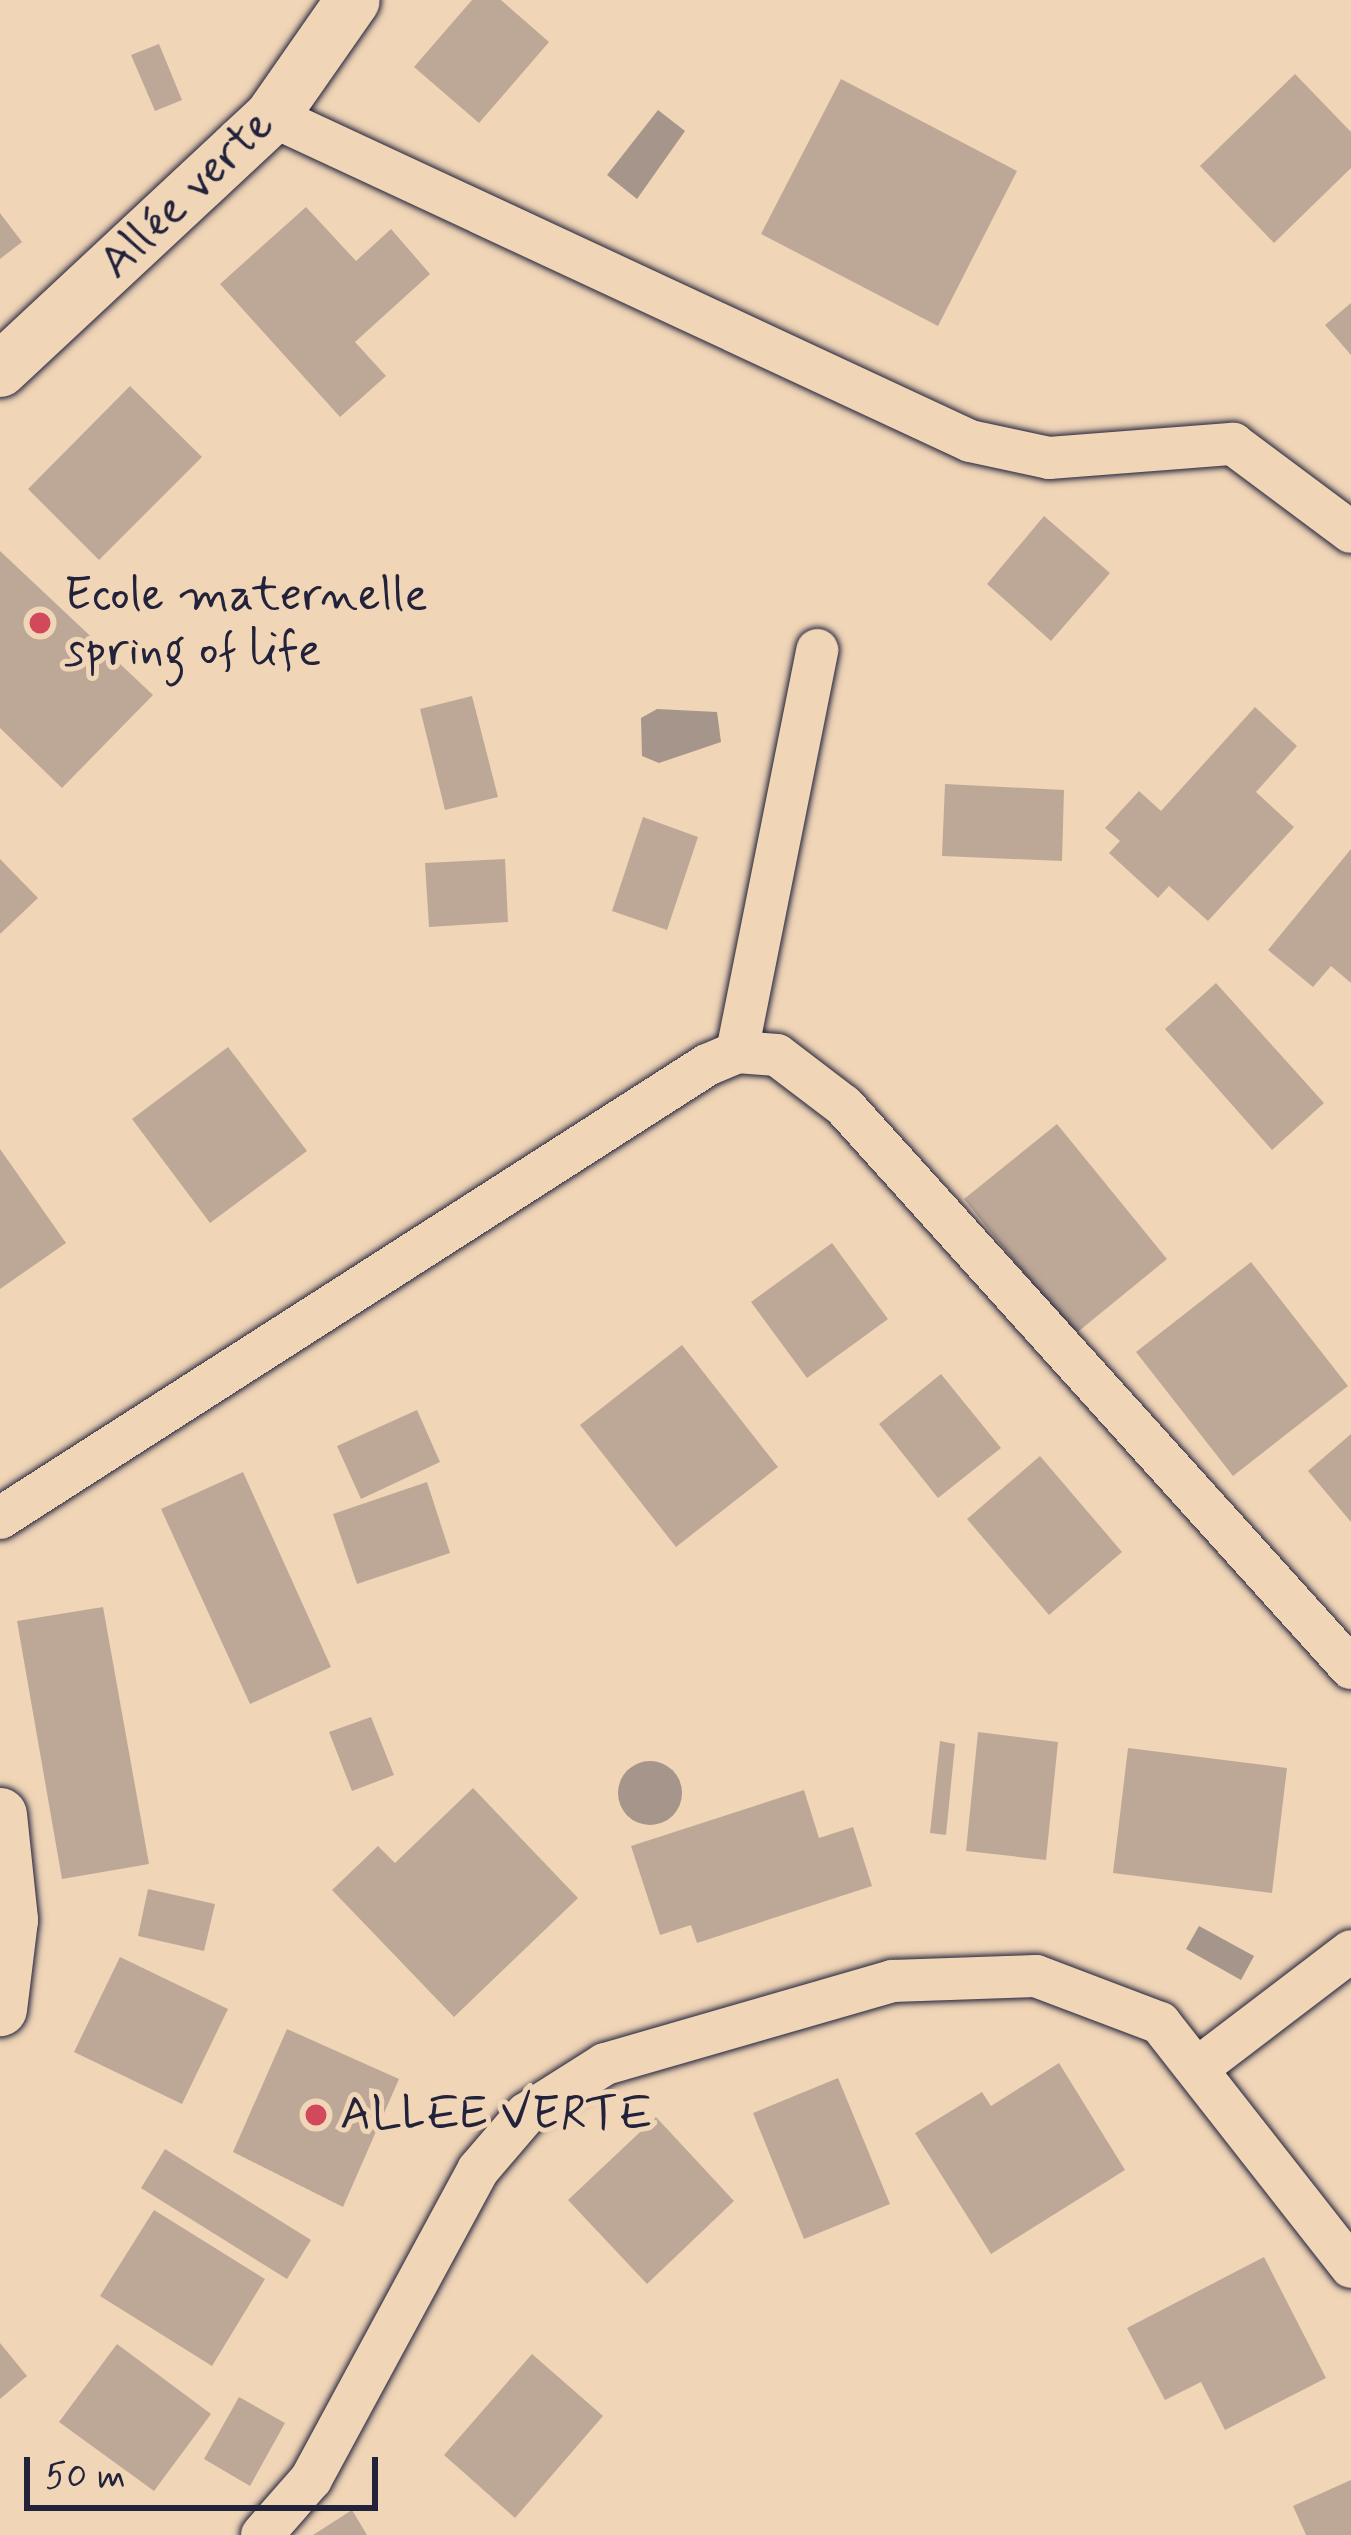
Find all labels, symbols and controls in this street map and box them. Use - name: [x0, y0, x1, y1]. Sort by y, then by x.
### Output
- street label: Allée verte: [87, 96, 287, 292]
- place label: Ecole maternelle spring of life: [64, 566, 390, 679]
- marker: Ecole maternelle spring of life: [27, 610, 53, 636]
- place label: ALLEE VERTE: [340, 2086, 653, 2144]
- marker: ALLEE VERTE: [303, 2102, 329, 2128]
- scale bar: [30, 2433, 384, 2507]
- text: 50 m: [45, 2454, 126, 2501]

